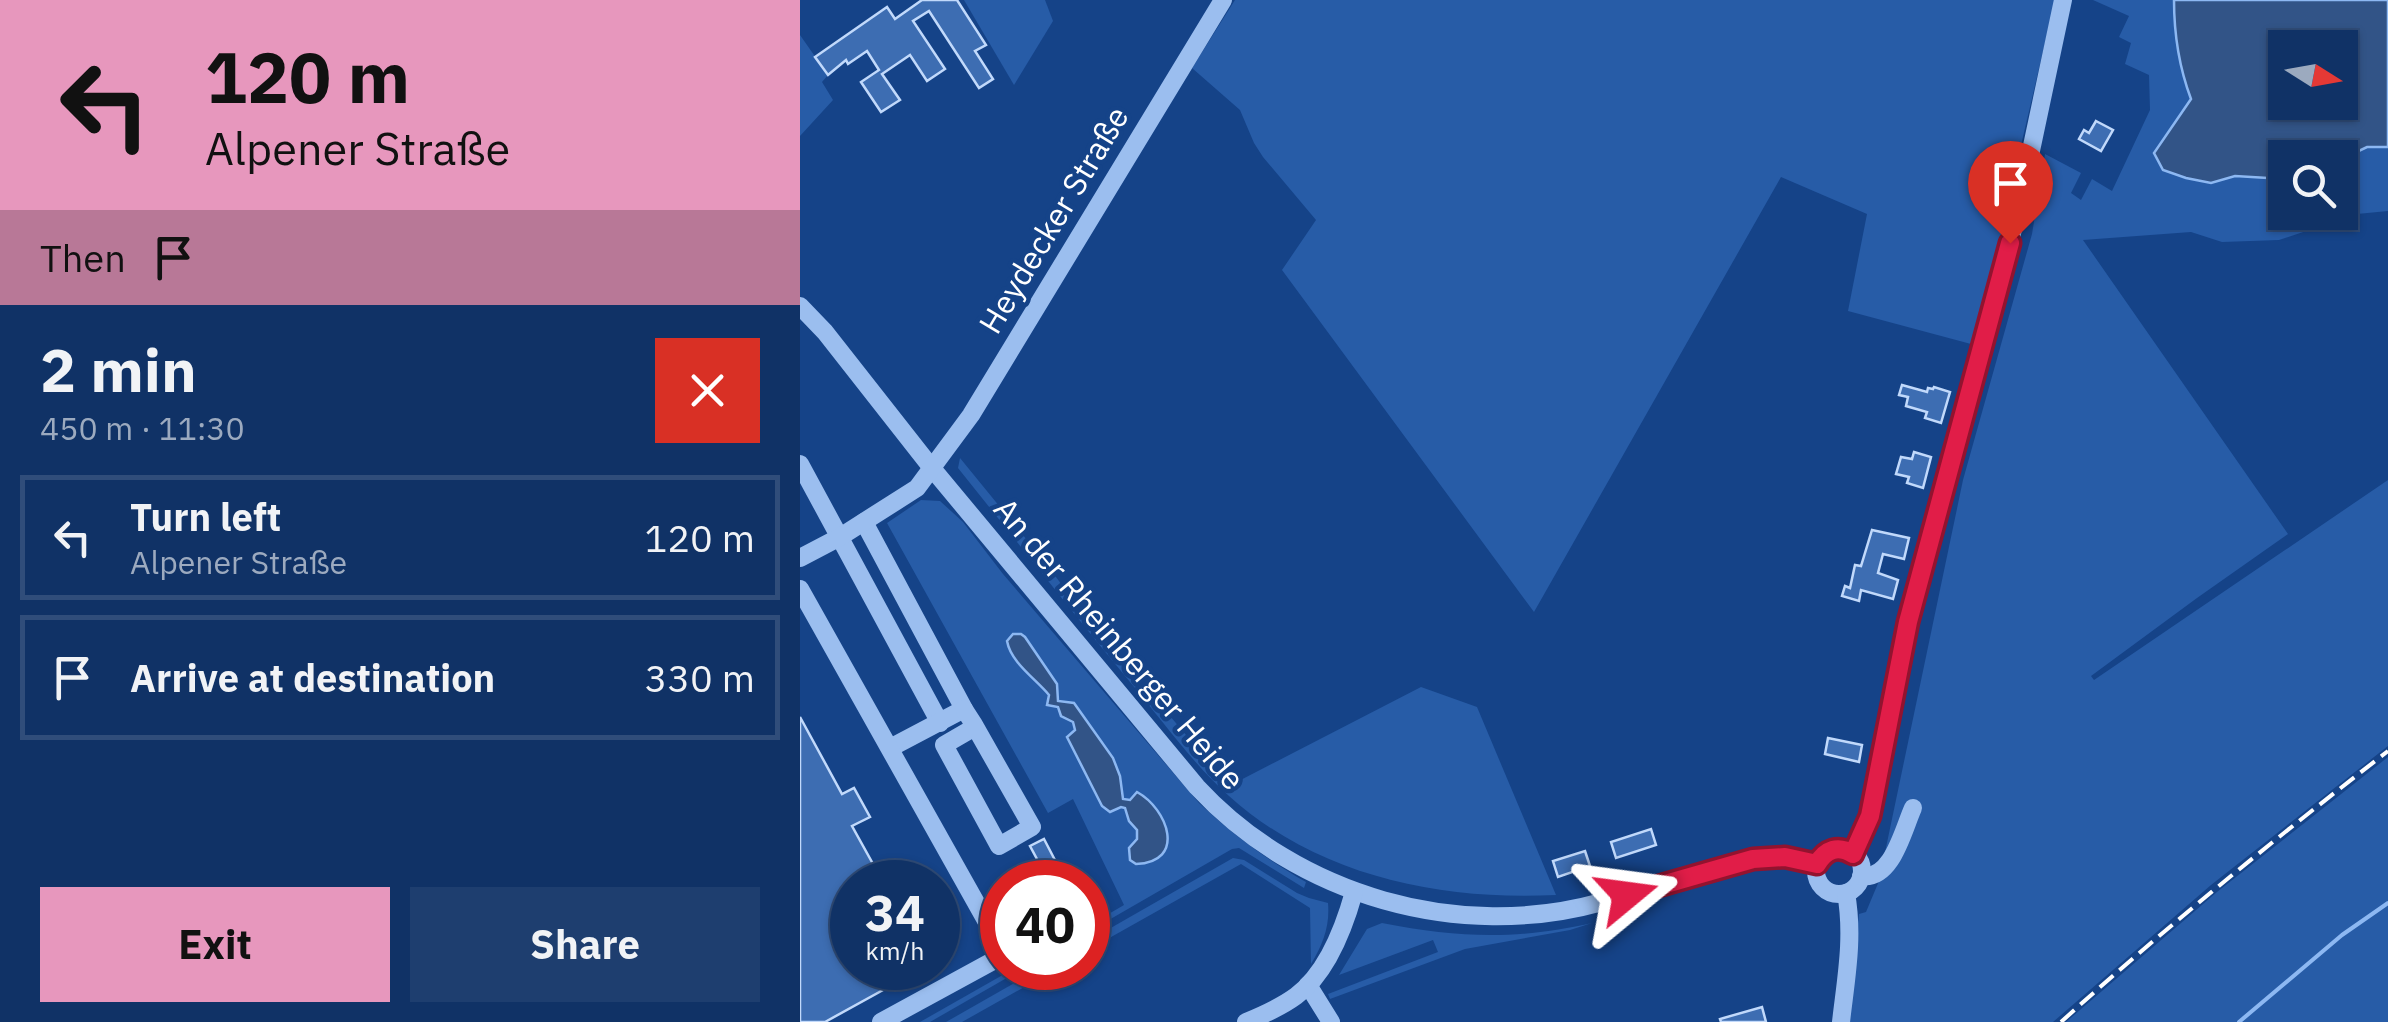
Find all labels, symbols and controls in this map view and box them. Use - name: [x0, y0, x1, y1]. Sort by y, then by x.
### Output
- north arrow: [2268, 30, 2358, 120]
- map controls: [2268, 30, 2358, 230]
- text: 120 m: [205, 31, 410, 122]
- icon: left: [40, 40, 170, 170]
- street label: Heydecker Straße: [969, 98, 1138, 341]
- text: Alpener Straße: [205, 119, 510, 177]
- button: search: [2268, 140, 2358, 230]
- pin: [1968, 141, 2053, 244]
- icon: arrive: [1983, 156, 2038, 211]
- icon: arrive: [146, 230, 201, 285]
- text: Then: [40, 233, 126, 282]
- text: 2 min: [40, 330, 197, 409]
- button: close: [655, 338, 760, 443]
- text: 450 m · 11:30: [40, 407, 245, 449]
- street label: An der Rheinberger Heide: [985, 488, 1254, 798]
- text: Turn left: [130, 492, 281, 541]
- icon: left: [45, 510, 100, 565]
- text: 120 m: [644, 513, 755, 562]
- text: Alpener Straße: [130, 541, 347, 583]
- icon: arrive: [45, 650, 100, 705]
- text: Arrive at destination: [130, 653, 495, 702]
- text: 330 m: [644, 653, 755, 702]
- position arrow: [1575, 843, 1679, 947]
- speed limit sign: 40: [980, 860, 1110, 990]
- text: 34: [865, 880, 925, 945]
- button: Exit: [40, 887, 390, 1002]
- button: Share: [410, 887, 760, 1002]
- text: km/h: [866, 934, 924, 967]

